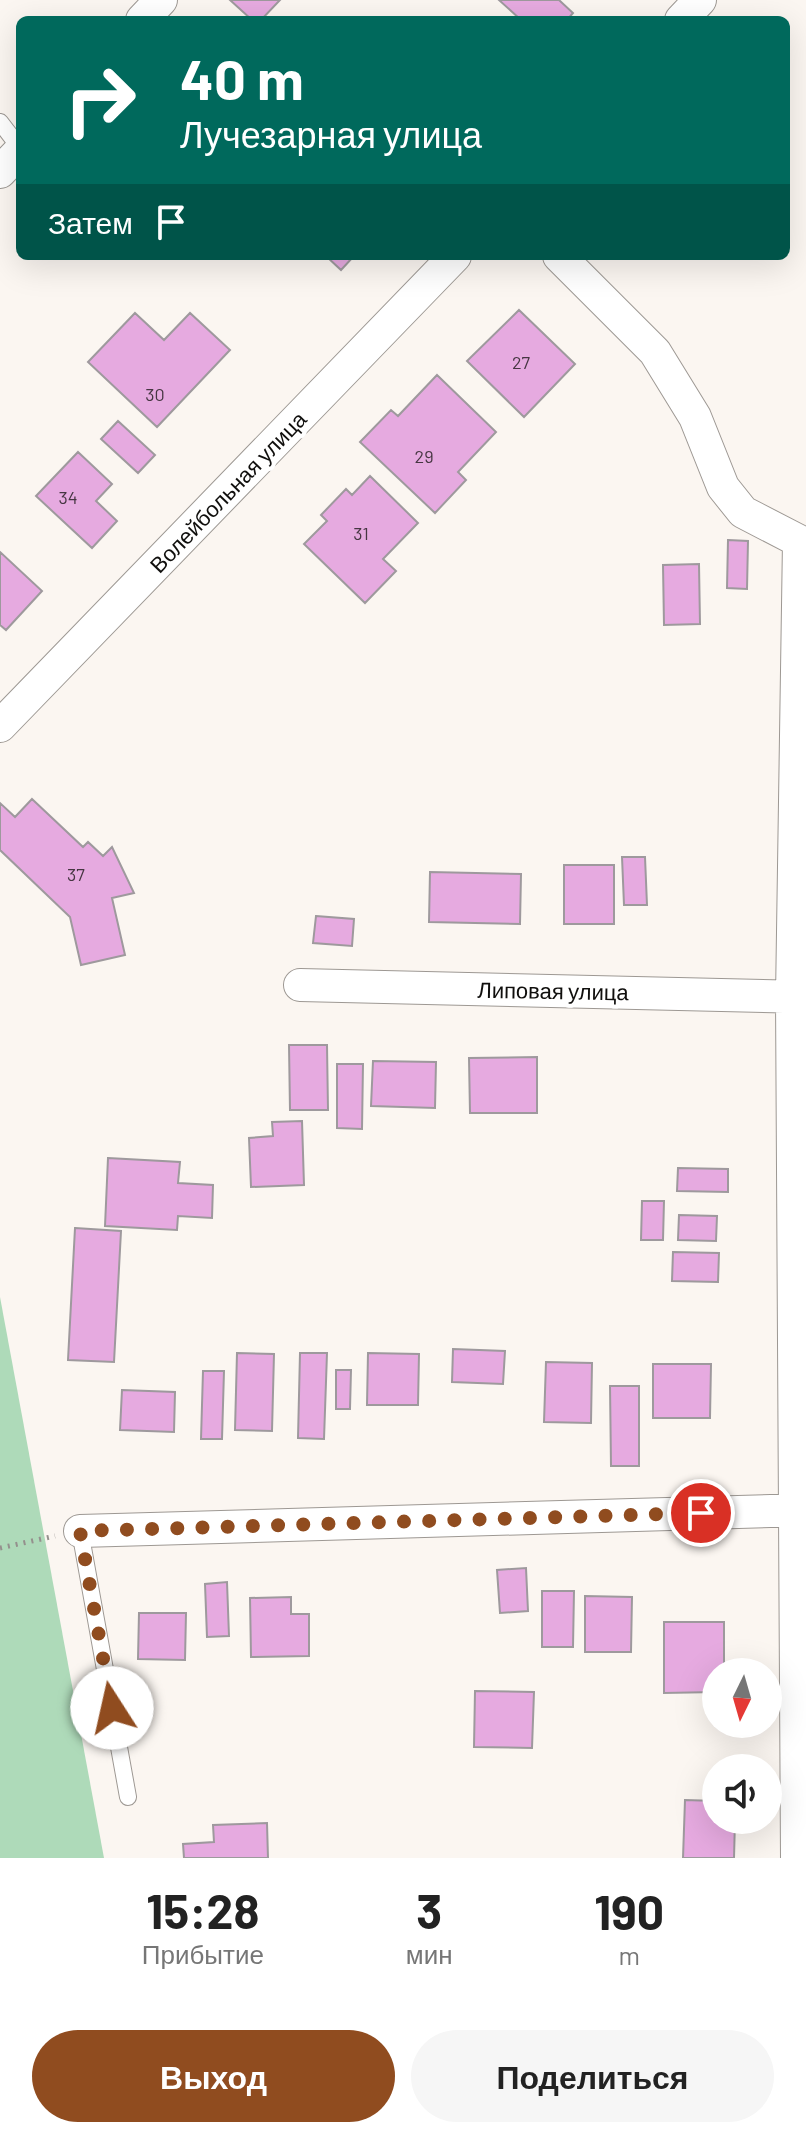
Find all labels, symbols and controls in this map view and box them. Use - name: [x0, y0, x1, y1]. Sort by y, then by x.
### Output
- text: 40 m: [180, 44, 304, 111]
- icon: right: [48, 48, 152, 152]
- text: Лучезарная улица: [180, 112, 482, 155]
- icon: arrive: [149, 200, 193, 244]
- text: Затем: [48, 204, 133, 240]
- house number: 27: [512, 351, 531, 373]
- house number: 30: [145, 383, 165, 405]
- street label: Волейбольная улица: [144, 405, 312, 578]
- house number: 29: [414, 445, 434, 467]
- house number: 34: [58, 486, 78, 508]
- house number: 31: [353, 522, 369, 544]
- house number: 37: [67, 863, 85, 885]
- street label: Липовая улица: [477, 976, 630, 1005]
- pin: [667, 1479, 735, 1547]
- icon: arrive: [679, 1491, 723, 1535]
- north arrow: [702, 1658, 782, 1738]
- map controls: [702, 1658, 782, 1834]
- position arrow: [70, 1666, 154, 1750]
- button: sound: [702, 1754, 782, 1834]
- text: 15:28: [146, 1881, 259, 1939]
- text: 3: [416, 1881, 442, 1939]
- text: 190: [594, 1882, 664, 1940]
- text: Прибытие: [142, 1938, 264, 1969]
- text: мин: [406, 1938, 453, 1969]
- text: m: [618, 1939, 640, 1970]
- button: Выход: [32, 2030, 395, 2122]
- button: Поделиться: [411, 2030, 774, 2122]

